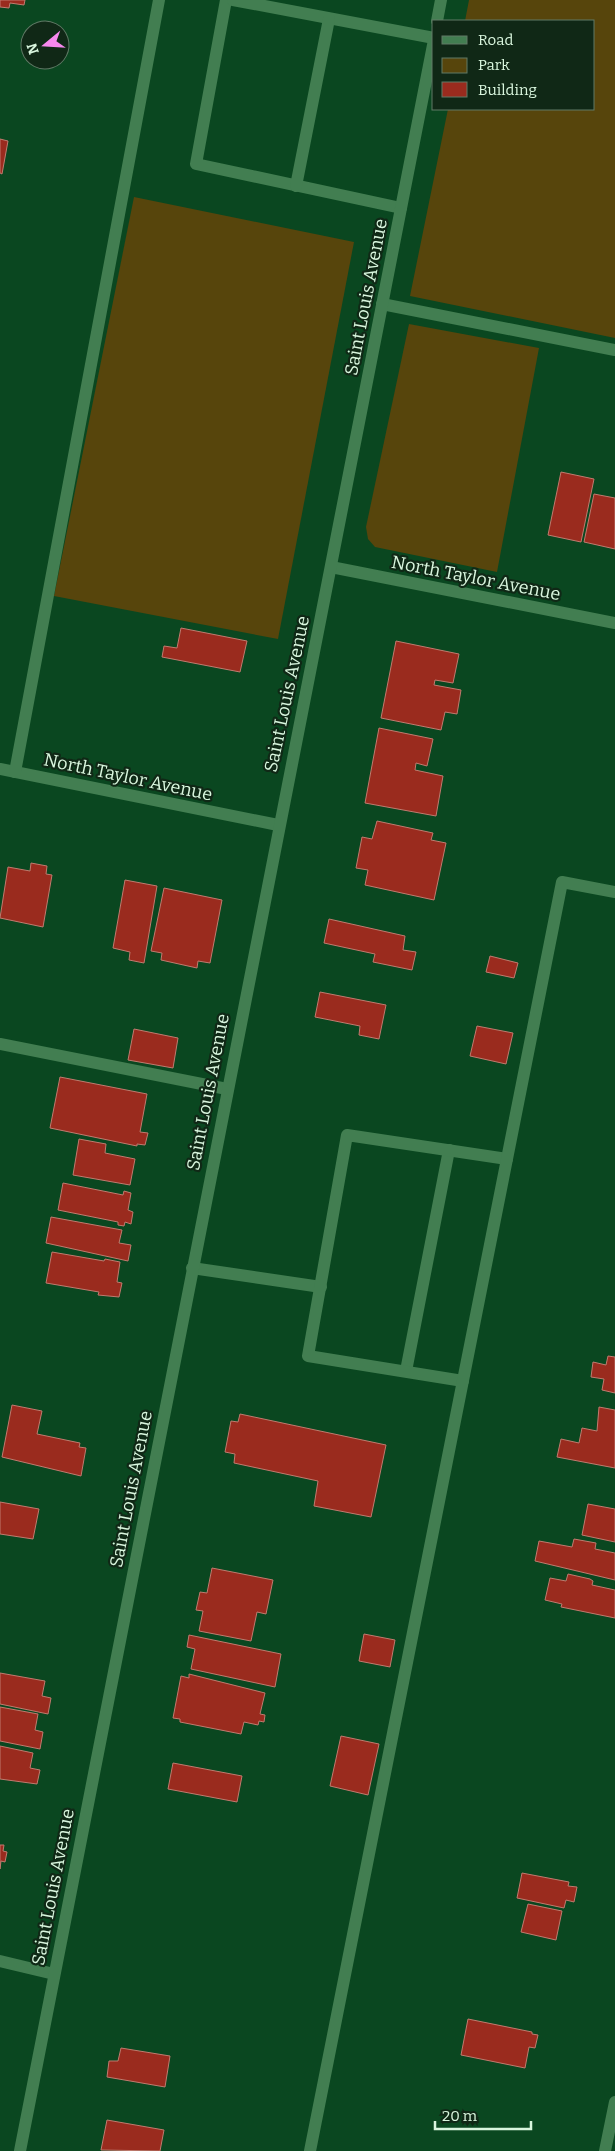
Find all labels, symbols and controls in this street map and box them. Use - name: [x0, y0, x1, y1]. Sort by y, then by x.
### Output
- north arrow: [20, 20, 70, 70]
- legend: [432, 20, 595, 110]
- text: Road: [478, 31, 513, 49]
- text: N: [23, 41, 43, 57]
- text: Park: [478, 56, 510, 74]
- text: Building: [478, 81, 537, 99]
- street label: Saint Louis Avenue: [340, 217, 392, 377]
- street label: North Taylor Avenue: [390, 551, 562, 605]
- street label: Saint Louis Avenue: [260, 614, 314, 774]
- street label: North Taylor Avenue: [42, 748, 214, 806]
- street label: Saint Louis Avenue: [182, 1012, 234, 1172]
- street label: Saint Louis Avenue: [105, 1409, 157, 1569]
- street label: Saint Louis Avenue: [27, 1807, 79, 1967]
- scale bar: [435, 2098, 531, 2130]
- text: 20 m: [442, 2107, 478, 2125]

